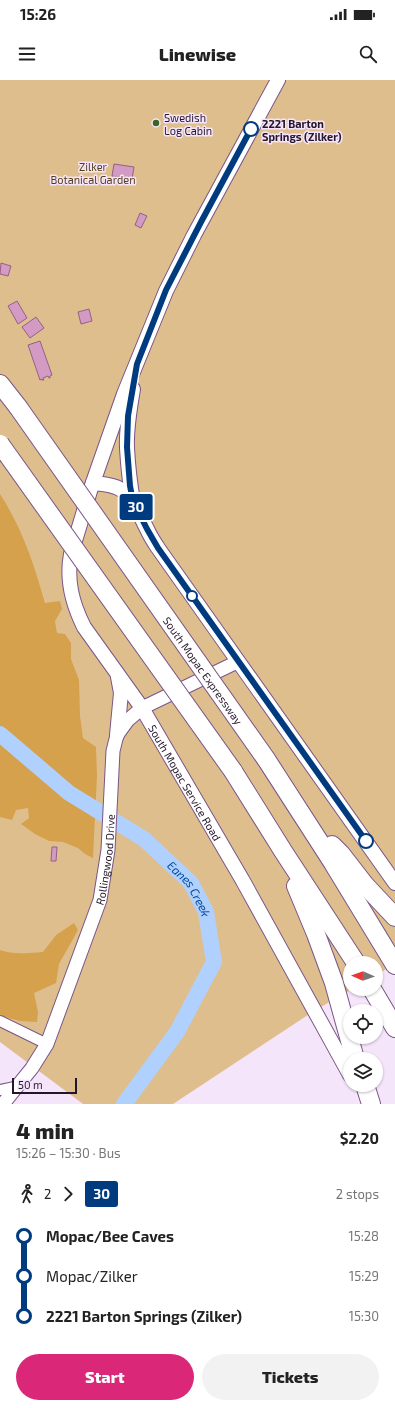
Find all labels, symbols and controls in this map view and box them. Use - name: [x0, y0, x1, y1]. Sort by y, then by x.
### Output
- text: 15:26: [20, 5, 56, 23]
- icon: menu: [16, 43, 38, 65]
- text: Linewise: [159, 43, 236, 65]
- icon: search: [357, 43, 379, 65]
- place label: Swedish Log Cabin: [164, 111, 212, 137]
- place label: 2221 Barton Springs (Zilker): [262, 117, 342, 143]
- marker: Swedish Log Cabin: [151, 118, 161, 128]
- marker: 2221 Barton Springs (Zilker): [243, 121, 259, 137]
- park label: Zilker Botanical Garden: [50, 160, 136, 186]
- line badge: 30: [118, 494, 154, 520]
- text: 30: [128, 498, 144, 515]
- unlabelled marker: [186, 590, 198, 602]
- street label: South Mopac Expressway: [161, 614, 246, 727]
- street label: South Mopac Service Road: [146, 722, 224, 843]
- street label: Rollingwood Drive: [92, 814, 116, 907]
- unlabelled marker: [358, 833, 374, 849]
- water label: Eanes Creek: [165, 858, 214, 917]
- north arrow: [343, 956, 383, 996]
- map controls: [343, 956, 383, 1092]
- button: locate: [343, 1004, 383, 1044]
- button: layers: [343, 1052, 383, 1092]
- scale bar: [12, 1076, 77, 1095]
- text: 50 m: [18, 1078, 43, 1091]
- text: 4 min: [16, 1117, 74, 1143]
- text: $2.20: [340, 1129, 379, 1147]
- text: 15:26 – 15:30 · Bus: [16, 1145, 121, 1161]
- icon: walk: [16, 1183, 38, 1205]
- icon: forward: [57, 1183, 79, 1205]
- text: 30: [93, 1185, 110, 1202]
- text: 2: [44, 1186, 51, 1202]
- text: 2 stops: [336, 1186, 379, 1202]
- text: Mopac/Bee Caves: [46, 1227, 174, 1245]
- text: 15:28: [349, 1228, 379, 1244]
- text: Mopac/Zilker: [46, 1267, 138, 1285]
- text: 15:29: [349, 1268, 379, 1284]
- text: 2221 Barton Springs (Zilker): [46, 1307, 242, 1325]
- text: 15:30: [349, 1308, 379, 1324]
- button: Start: [16, 1354, 194, 1400]
- button: Tickets: [202, 1354, 379, 1400]

